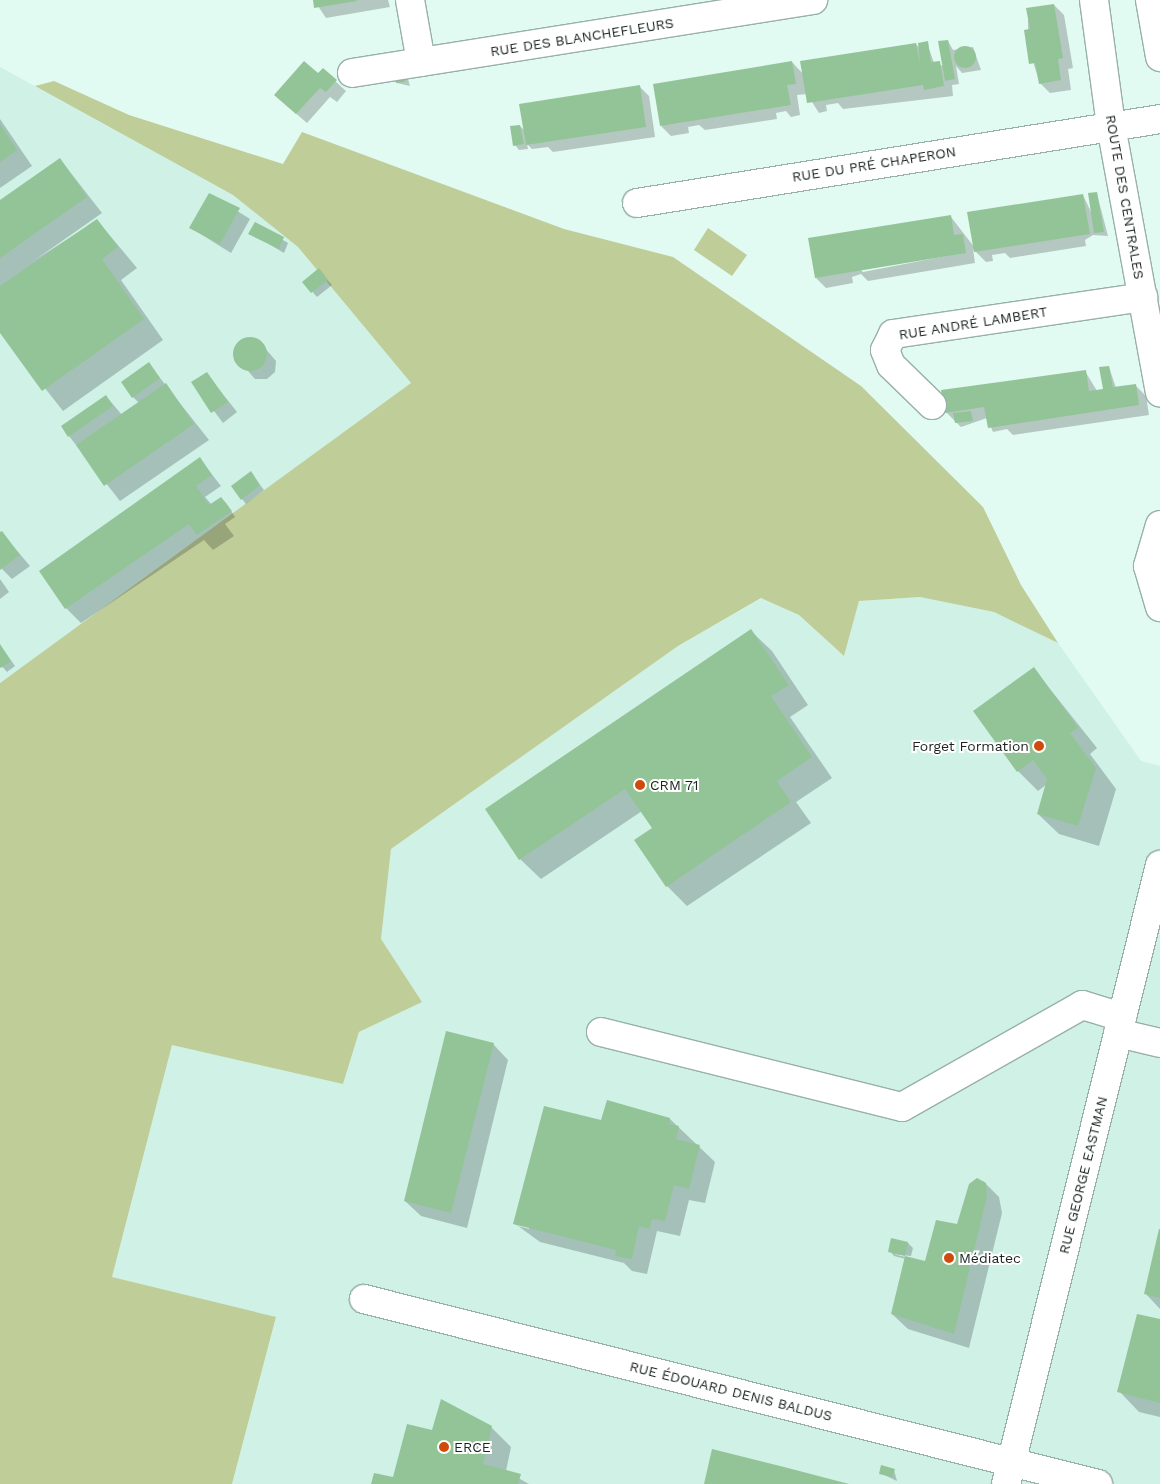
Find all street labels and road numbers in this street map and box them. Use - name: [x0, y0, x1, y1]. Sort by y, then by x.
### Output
- street label: RUE DES BLANCHEFLEURS: [489, 14, 675, 60]
- street label: ROUTE DES CENTRALES: [1102, 113, 1148, 281]
- street label: RUE DU PRÉ CHAPERON: [791, 143, 957, 185]
- street label: RUE ANDRÉ LAMBERT: [897, 303, 1049, 343]
- street label: RUE GEORGE EASTMAN: [1055, 1094, 1111, 1256]
- street label: RUE ÉDOUARD DENIS BALDUS: [628, 1358, 834, 1424]

